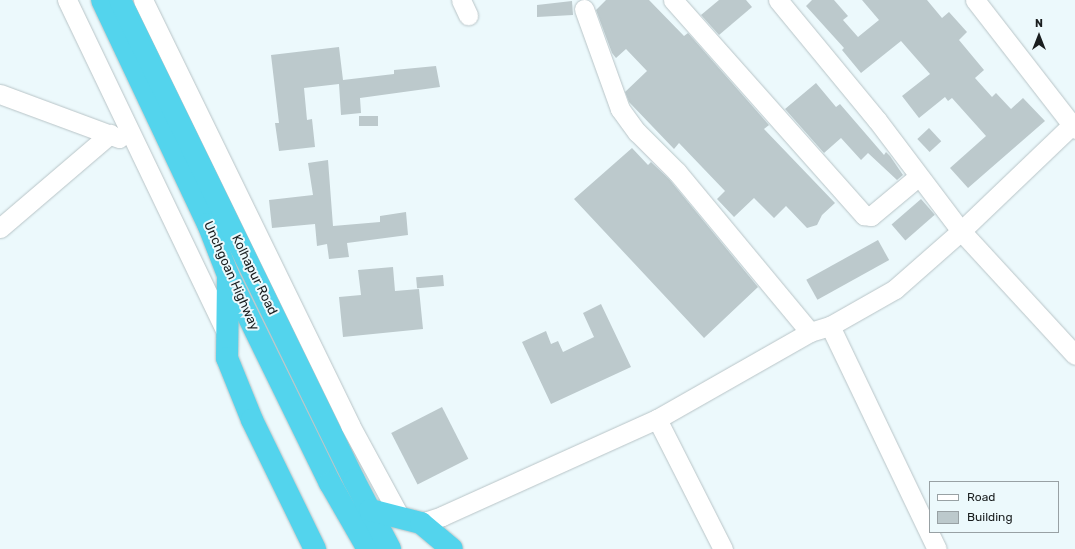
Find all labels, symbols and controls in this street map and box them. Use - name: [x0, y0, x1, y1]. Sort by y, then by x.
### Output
- north arrow: [1019, 16, 1059, 56]
- text: N: [1035, 17, 1043, 30]
- street label: Unchgoan Highway: [200, 219, 262, 333]
- street label: Kolhapur Road: [228, 232, 280, 318]
- legend: [929, 481, 1059, 533]
- text: Road: [967, 490, 995, 504]
- text: Building: [967, 510, 1013, 524]

